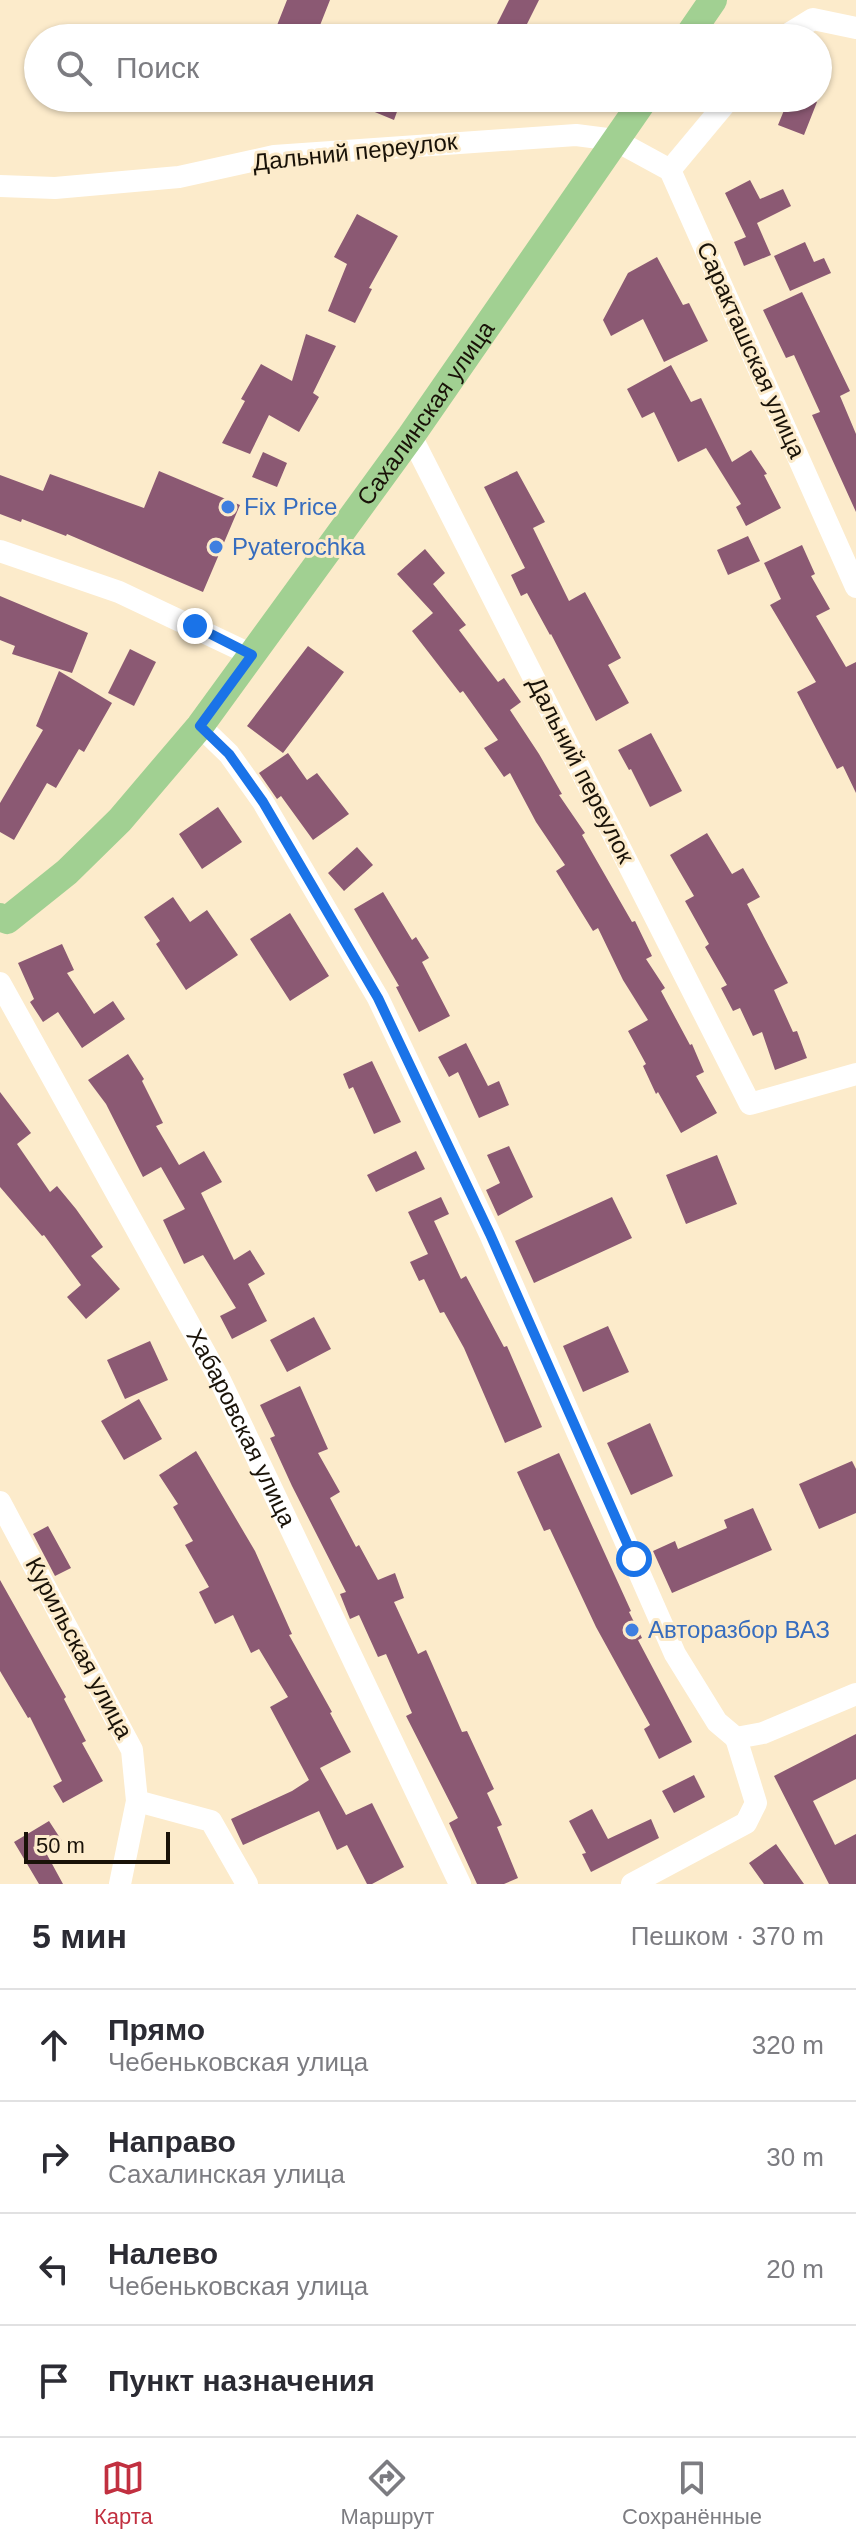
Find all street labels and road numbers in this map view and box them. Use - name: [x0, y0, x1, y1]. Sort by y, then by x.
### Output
- street label: Дальний переулок: [251, 127, 459, 176]
- street label: Саракташская улица: [692, 238, 812, 463]
- street label: Сахалинская улица: [351, 315, 500, 510]
- street label: Дальний переулок: [523, 672, 640, 868]
- street label: Хабаровская улица: [181, 1324, 302, 1531]
- street label: Курильская улица: [20, 1553, 139, 1743]

